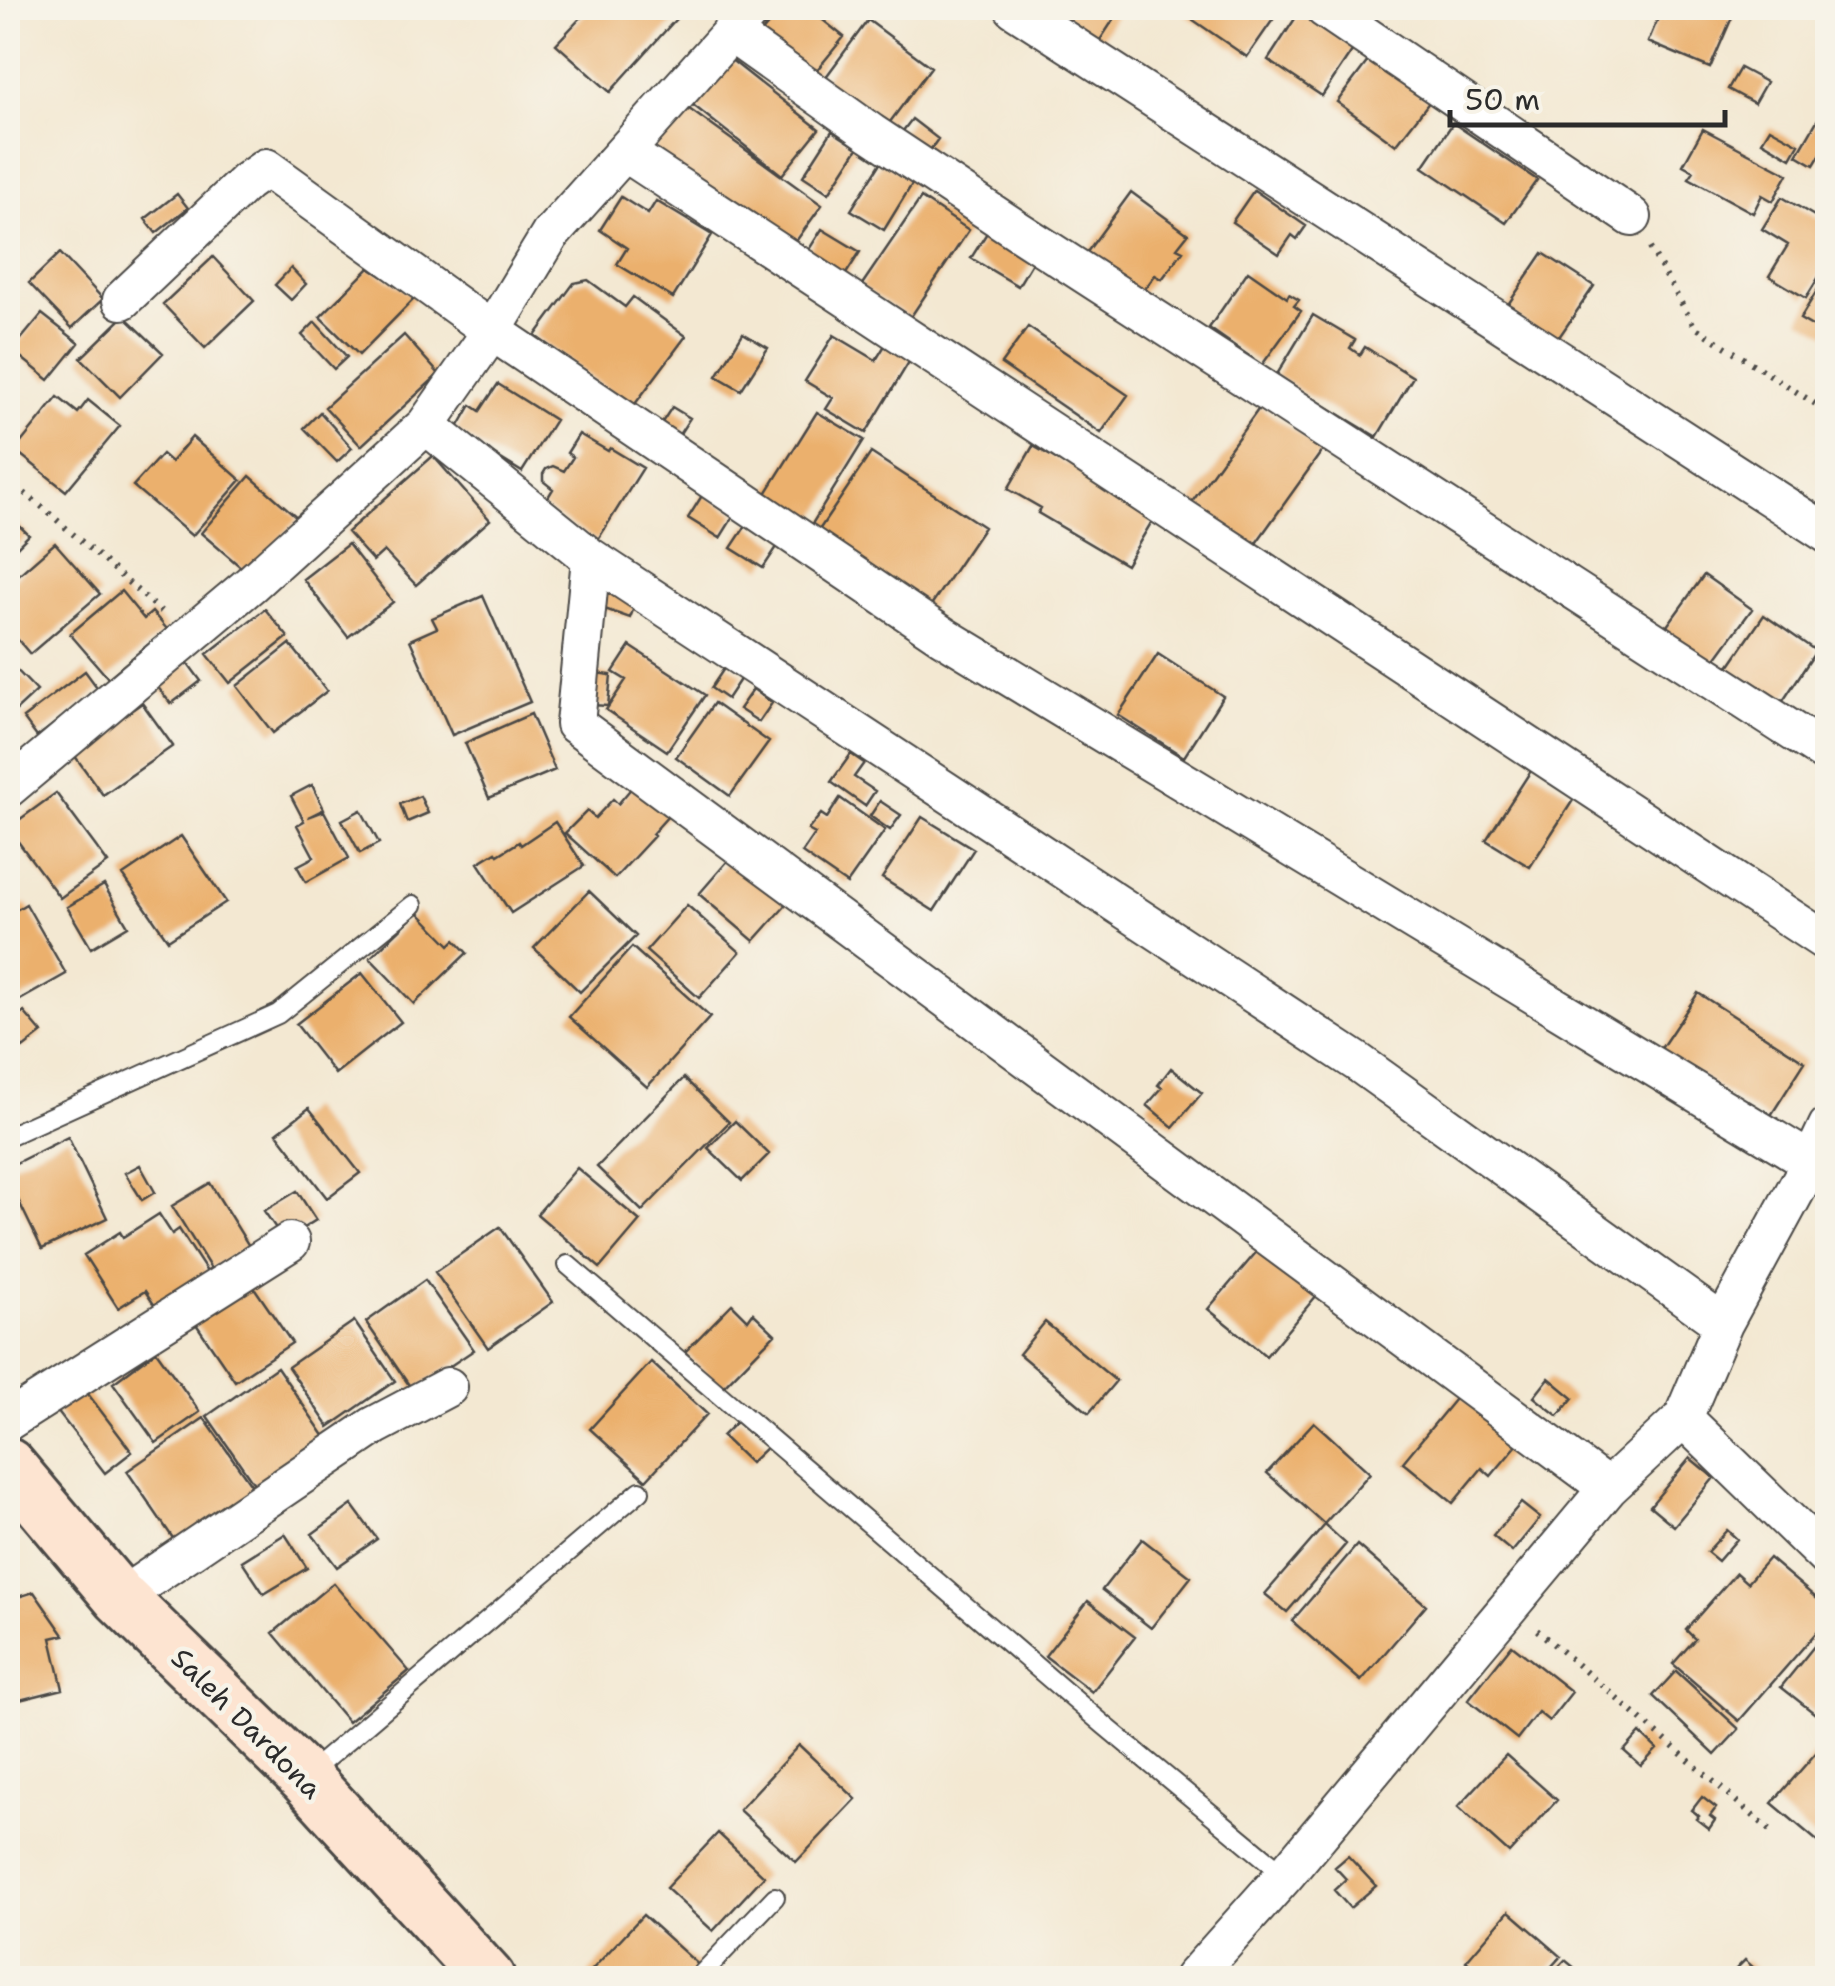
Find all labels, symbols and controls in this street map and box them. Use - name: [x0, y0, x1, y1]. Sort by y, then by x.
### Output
- scale bar: [1450, 65, 1725, 127]
- text: 50 m: [1465, 79, 1540, 120]
- street label: Saleh Dardona: [163, 1639, 331, 1807]

